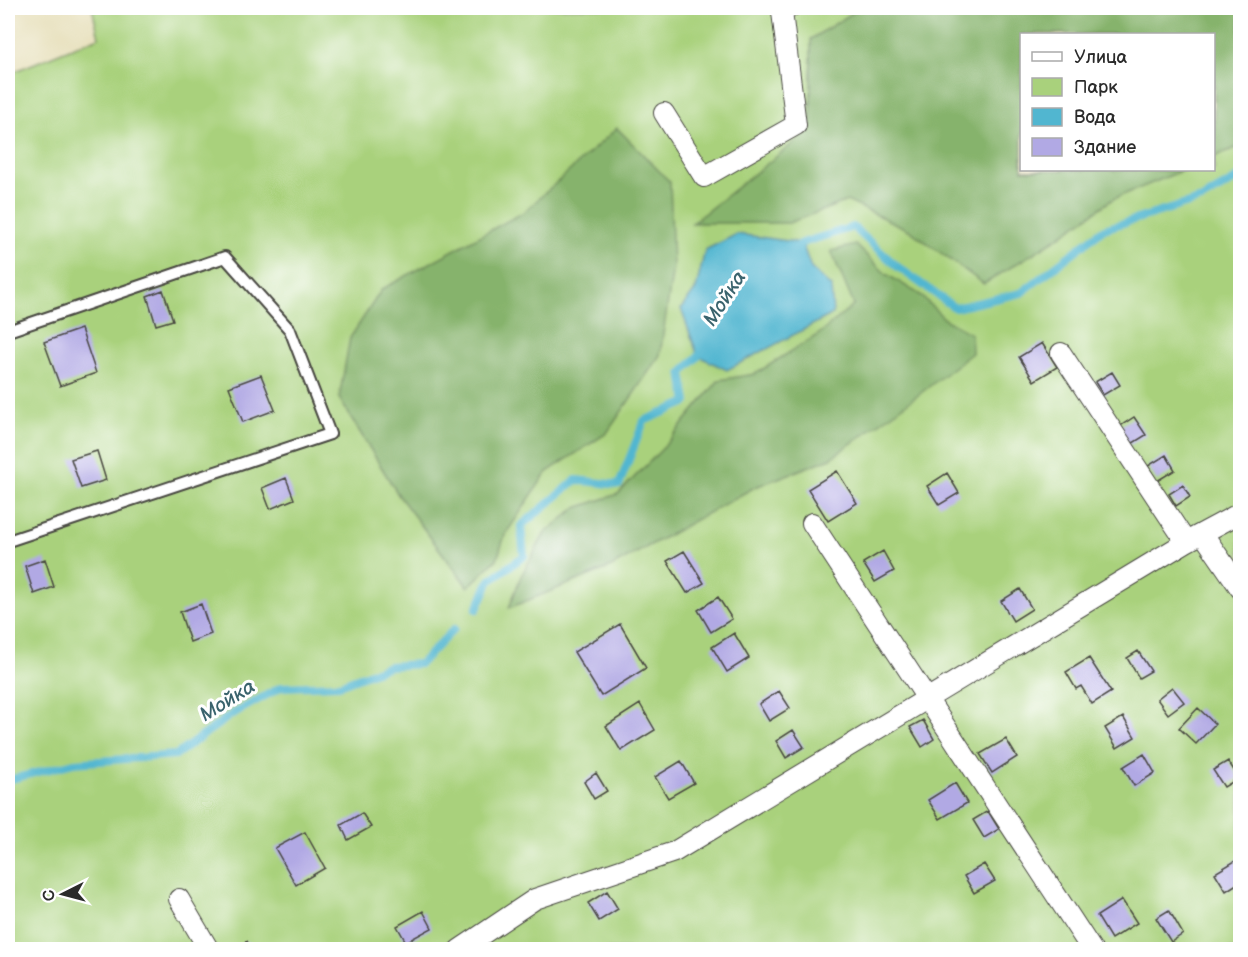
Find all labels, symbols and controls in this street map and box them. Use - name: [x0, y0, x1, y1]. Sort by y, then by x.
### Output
- legend: [1020, 33, 1215, 171]
- text: Улица: [1074, 47, 1128, 68]
- text: Парк: [1074, 77, 1118, 98]
- text: Вода: [1074, 107, 1116, 128]
- text: Здание: [1074, 137, 1136, 158]
- water label: Мойка: [698, 266, 752, 331]
- water label: Мойка: [195, 674, 260, 727]
- north arrow: [33, 864, 93, 924]
- text: С: [40, 889, 60, 902]

